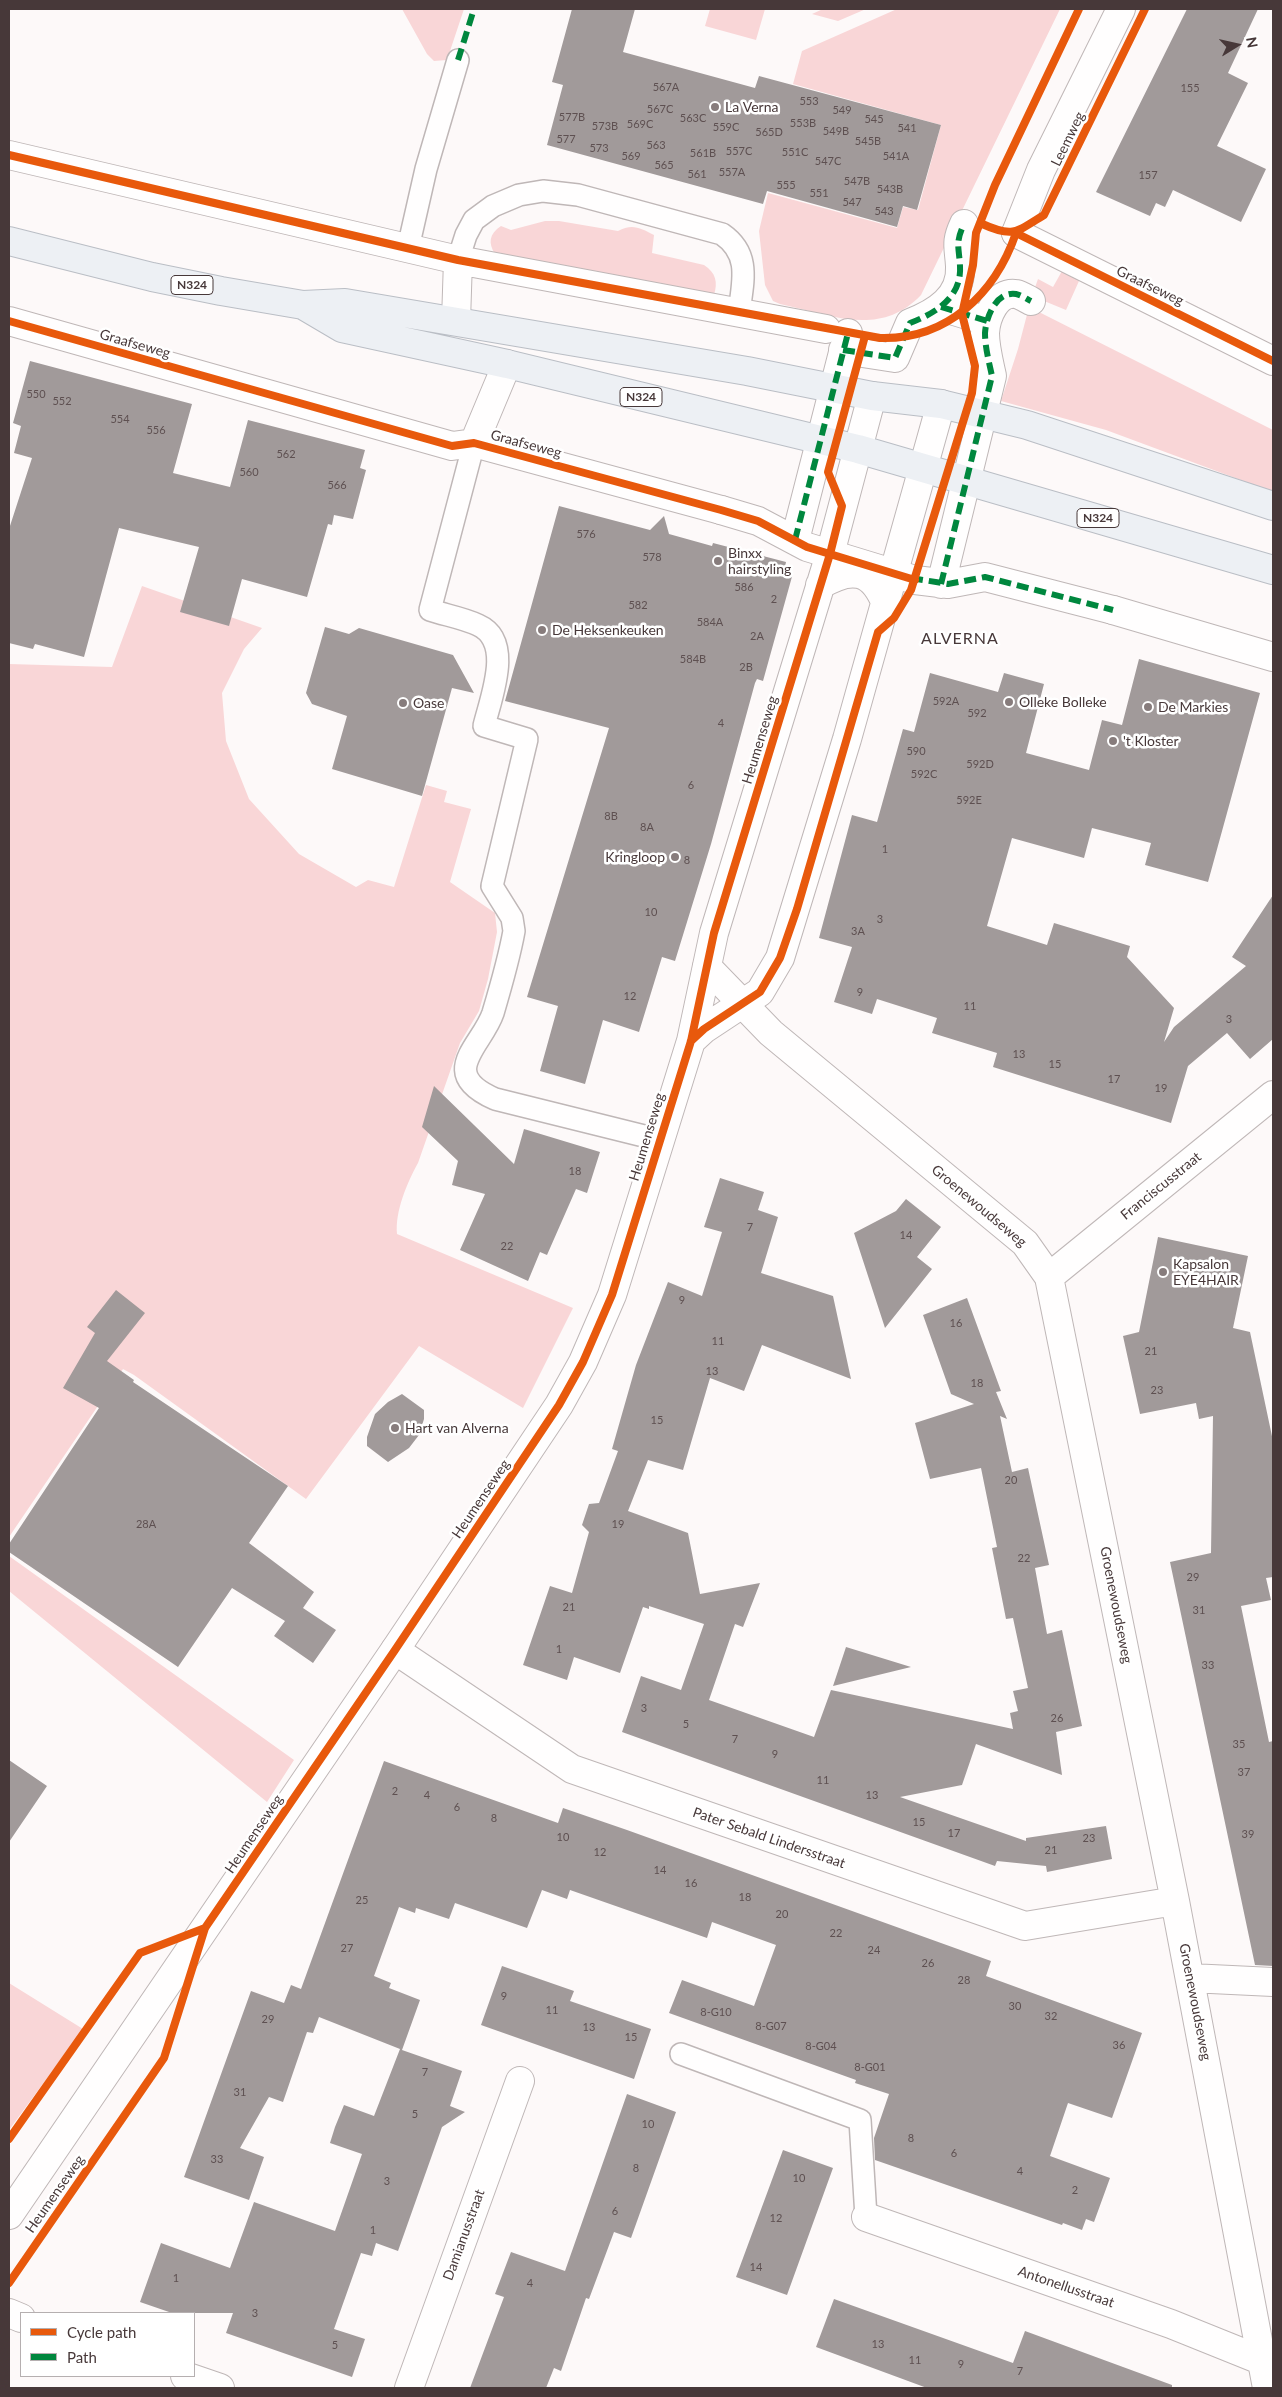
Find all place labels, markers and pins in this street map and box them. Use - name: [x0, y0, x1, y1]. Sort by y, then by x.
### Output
- place label: La Verna: [725, 99, 778, 115]
- marker: La Verna: [709, 101, 721, 113]
- place label: Binxx hairstyling: [728, 545, 791, 578]
- marker: Binxx hairstyling: [712, 555, 724, 567]
- place label: De Heksenkeuken: [552, 622, 664, 638]
- marker: De Heksenkeuken: [536, 624, 548, 636]
- place label: Olleke Bolleke: [1019, 694, 1107, 710]
- place label: Oase: [413, 695, 444, 711]
- marker: Olleke Bolleke: [1003, 696, 1015, 708]
- marker: Oase: [397, 697, 409, 709]
- place label: De Markies: [1158, 699, 1228, 715]
- marker: De Markies: [1142, 701, 1154, 713]
- place label: 't Kloster: [1123, 733, 1179, 749]
- marker: 't Kloster: [1107, 735, 1119, 747]
- place label: Kringloop: [605, 849, 665, 865]
- marker: Kringloop: [669, 851, 681, 863]
- place label: Kapsalon EYE4HAIR: [1173, 1256, 1239, 1288]
- marker: Kapsalon EYE4HAIR: [1157, 1266, 1169, 1278]
- place label: Hart van Alverna: [405, 1420, 509, 1436]
- marker: Hart van Alverna: [389, 1422, 401, 1434]

